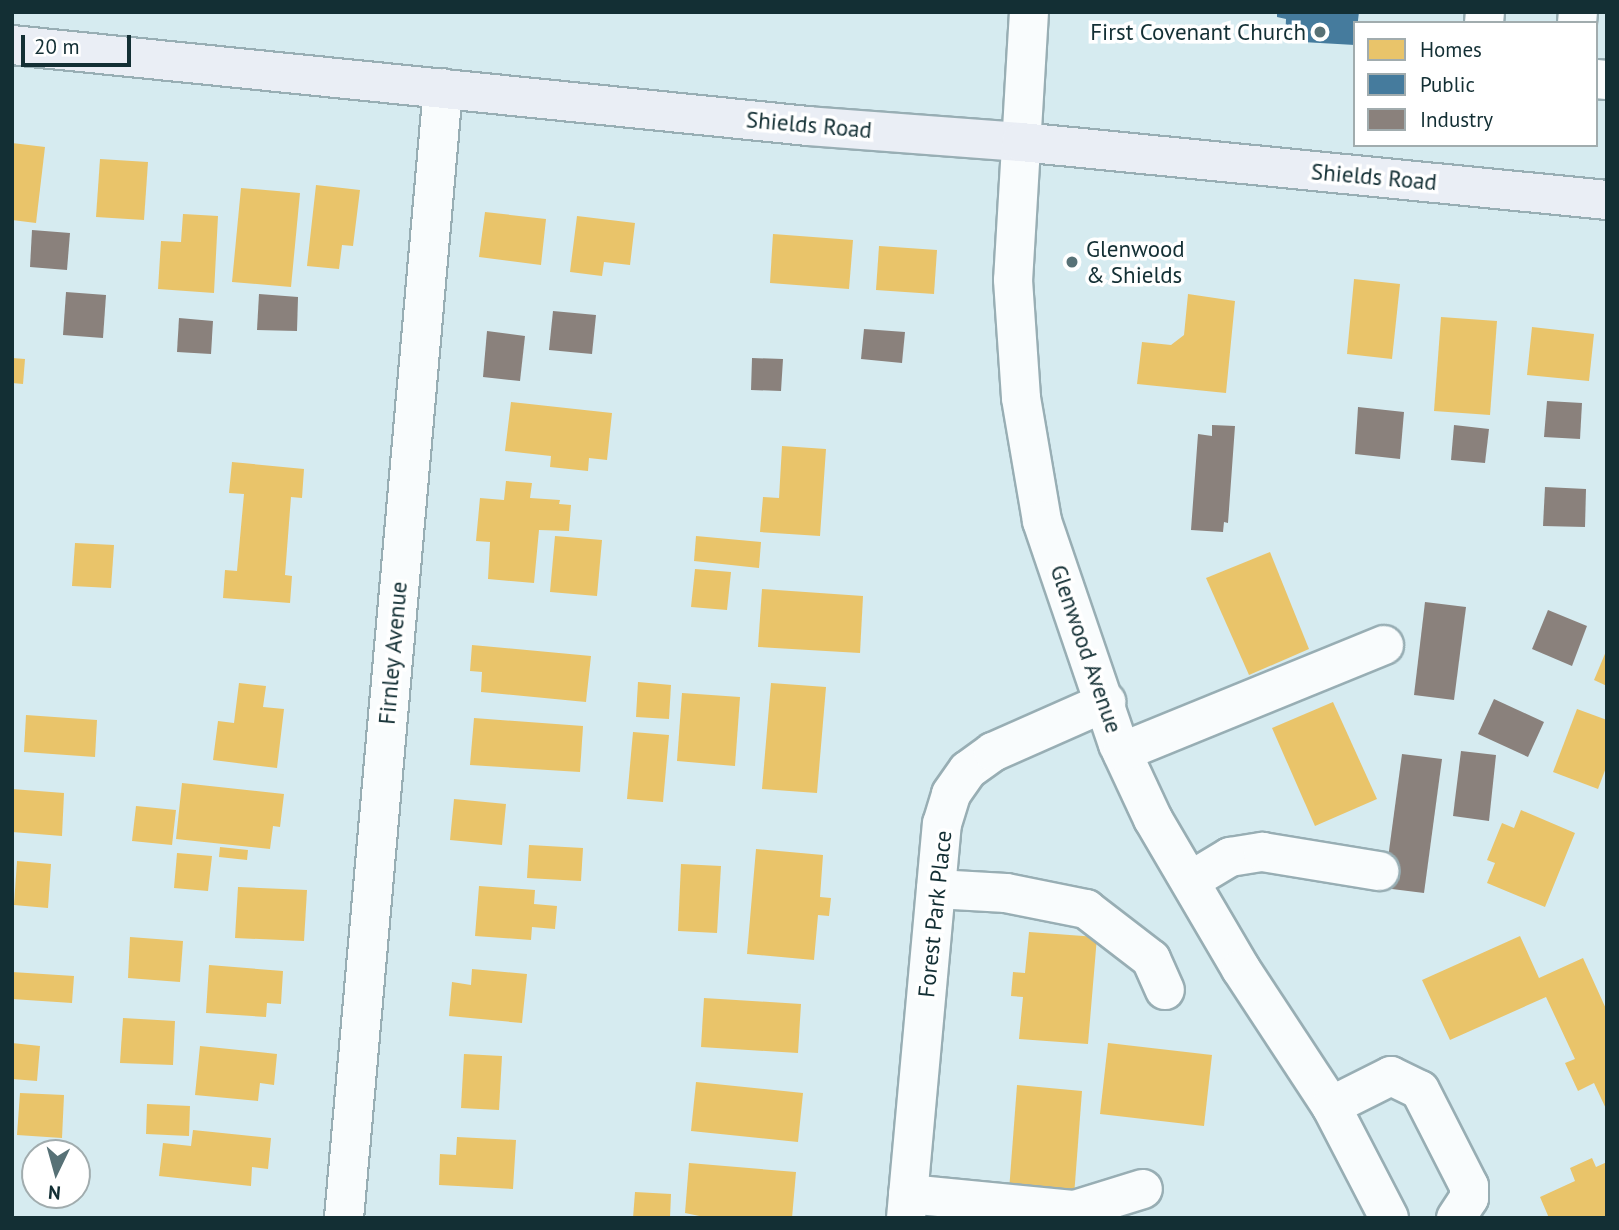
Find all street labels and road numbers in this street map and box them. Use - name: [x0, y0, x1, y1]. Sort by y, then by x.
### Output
- street label: Shields Road: [745, 106, 873, 144]
- street label: Shields Road: [1310, 158, 1438, 196]
- street label: Glenwood Avenue: [1044, 561, 1128, 737]
- street label: Firnley Avenue: [373, 580, 413, 726]
- street label: Forest Park Place: [912, 829, 958, 999]

